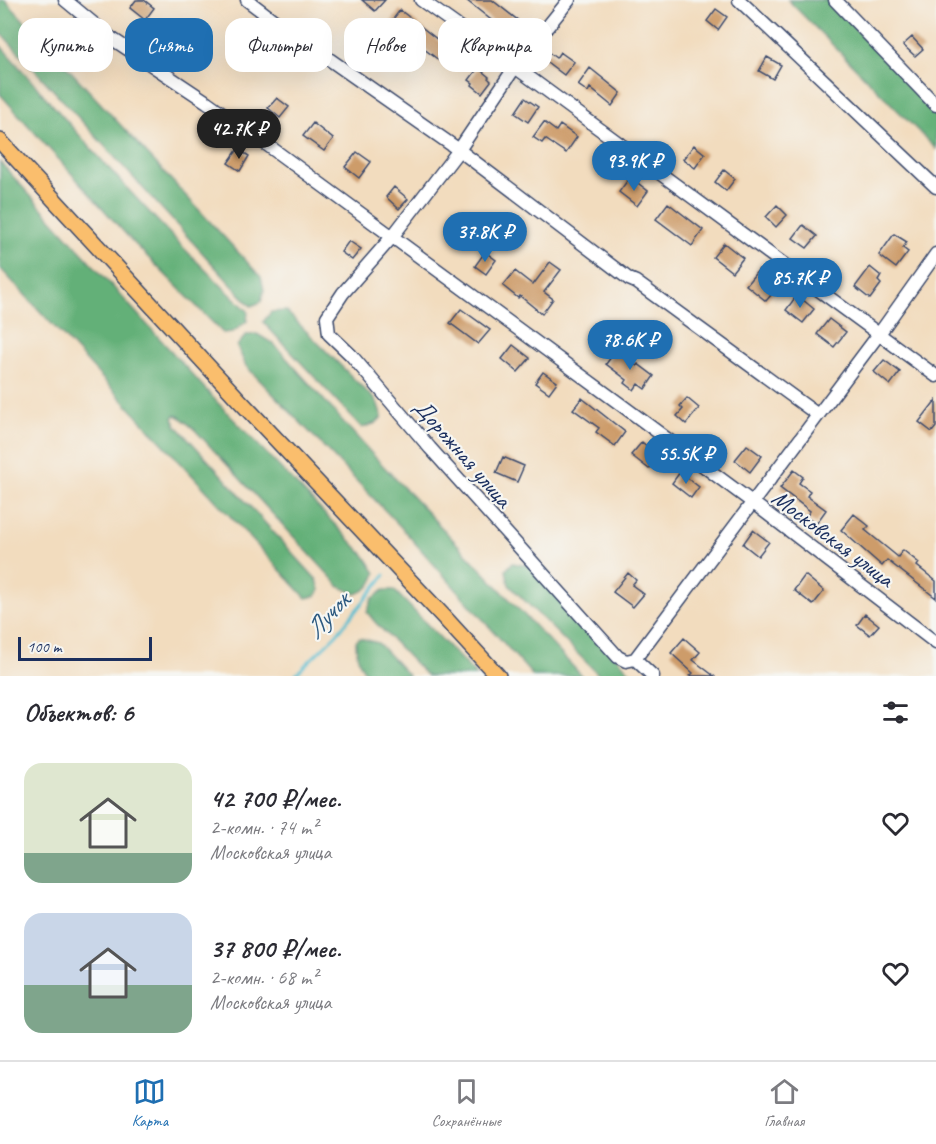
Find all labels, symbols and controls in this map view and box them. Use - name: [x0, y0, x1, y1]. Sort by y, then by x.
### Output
- chip: Купить: [18, 18, 113, 72]
- chip: Снять: [125, 18, 213, 72]
- chip: Фильтры: [225, 18, 332, 72]
- chip: Новое: [344, 18, 426, 72]
- chip: Квартира: [438, 18, 552, 72]
- pin: 42.7K ₽: [184, 109, 294, 160]
- text: 42.7K ₽: [211, 116, 267, 141]
- pin: 93.9K ₽: [579, 141, 689, 192]
- text: 93.9K ₽: [606, 148, 662, 173]
- pin: 37.8K ₽: [430, 212, 540, 263]
- text: 37.8K ₽: [457, 219, 513, 244]
- pin: 85.7K ₽: [745, 258, 855, 309]
- text: 85.7K ₽: [772, 265, 828, 290]
- pin: 78.6K ₽: [575, 320, 685, 371]
- text: 78.6K ₽: [602, 327, 658, 352]
- street label: Дорожная улица: [407, 392, 520, 515]
- pin: 55.5K ₽: [631, 434, 741, 485]
- text: 55.5K ₽: [658, 441, 714, 466]
- street label: Московская улица: [766, 482, 901, 595]
- water label: Лучок: [298, 582, 360, 646]
- scale bar: [18, 634, 152, 662]
- text: 100 m: [27, 637, 61, 657]
- text: Объектов: 6: [24, 696, 133, 729]
- icon: filters: [879, 696, 912, 729]
- text: 42 700 ₽/мес.: [210, 782, 341, 815]
- icon: home: [72, 787, 144, 859]
- icon: heart: [879, 807, 912, 840]
- text: 2-комн. · 74 m²: [210, 815, 318, 840]
- text: Московская улица: [210, 840, 331, 865]
- text: 37 800 ₽/мес.: [210, 932, 341, 965]
- icon: home: [72, 937, 144, 1009]
- icon: heart: [879, 957, 912, 990]
- text: 2-комн. · 68 m²: [210, 965, 318, 990]
- text: Московская улица: [210, 990, 331, 1015]
- tab: Карта: [132, 1075, 168, 1131]
- tab: Сохранённые: [431, 1075, 501, 1131]
- tab: Главная: [764, 1075, 804, 1131]

